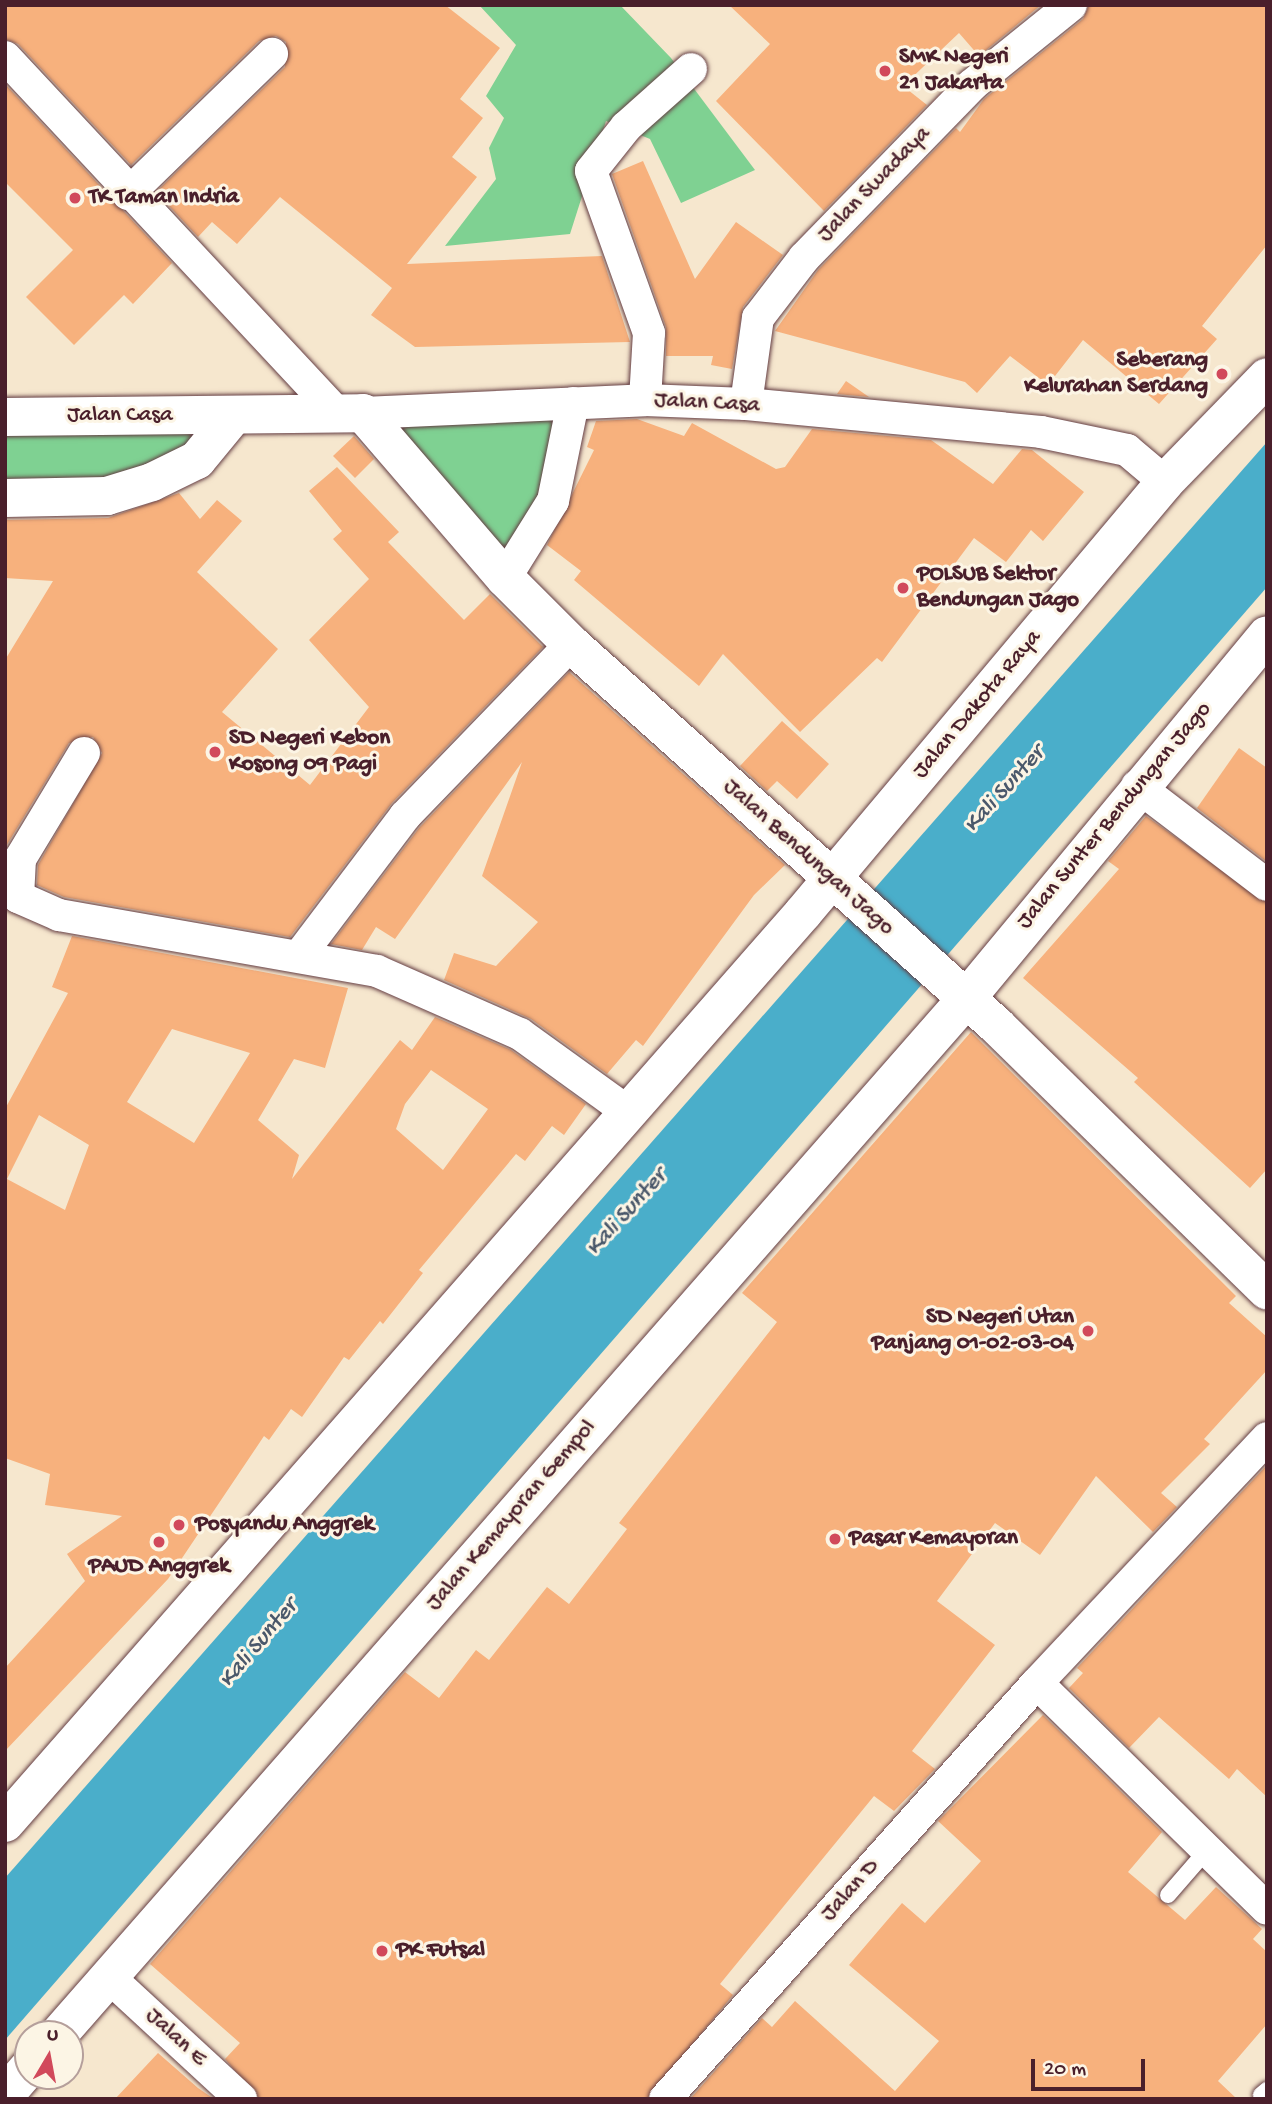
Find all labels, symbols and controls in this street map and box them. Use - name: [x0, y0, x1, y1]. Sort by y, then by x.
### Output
- place label: SMK Negeri 21 Jakarta: [899, 44, 1009, 98]
- marker: SMK Negeri 21 Jakarta: [877, 63, 893, 79]
- street label: Jalan Swadaya: [813, 121, 937, 249]
- place label: TK Taman Indria: [89, 184, 239, 212]
- marker: TK Taman Indria: [67, 190, 83, 206]
- place label: Seberang Kelurahan Serdang: [1024, 347, 1208, 401]
- marker: Seberang Kelurahan Serdang: [1214, 366, 1230, 382]
- street label: Jalan Casa: [654, 387, 760, 421]
- street label: Jalan Casa: [67, 402, 173, 430]
- place label: POLSUB Sektor Bendungan Jago: [917, 561, 1079, 615]
- marker: POLSUB Sektor Bendungan Jago: [895, 580, 911, 596]
- street label: Jalan Dakota Raya: [908, 625, 1048, 785]
- street label: Jalan Sunter Bendungan Jago: [1012, 697, 1218, 935]
- place label: SD Negeri Kebon Kosong 09 Pagi: [229, 725, 390, 779]
- water label: Kali Sunter: [958, 741, 1052, 839]
- marker: SD Negeri Kebon Kosong 09 Pagi: [207, 744, 223, 760]
- street label: Jalan Bendungan Jago: [717, 774, 899, 942]
- water label: Kali Sunter: [580, 1164, 674, 1262]
- place label: SD Negeri Utan Panjang 01-02-03-04: [871, 1304, 1074, 1358]
- marker: SD Negeri Utan Panjang 01-02-03-04: [1080, 1323, 1096, 1339]
- street label: Jalan Kemayoran Gempol: [421, 1415, 603, 1617]
- place label: Posyandu Anggrek: [195, 1511, 374, 1539]
- marker: Posyandu Anggrek: [169, 1515, 189, 1535]
- place label: Pasar Kemayoran: [849, 1525, 1018, 1553]
- marker: Pasar Kemayoran: [827, 1531, 843, 1547]
- marker: PAUD Anggrek: [151, 1534, 167, 1550]
- place label: PAUD Anggrek: [89, 1553, 229, 1581]
- water label: Kali Sunter: [214, 1594, 304, 1694]
- street label: Jalan D: [816, 1854, 886, 1928]
- place label: PK Futsal: [396, 1937, 485, 1965]
- marker: PK Futsal: [374, 1943, 390, 1959]
- street label: Jalan E: [139, 2003, 211, 2073]
- north arrow: [14, 2020, 84, 2090]
- text: U: [45, 2024, 60, 2048]
- scale bar: [1034, 2044, 1148, 2088]
- text: 20 m: [1044, 2058, 1086, 2083]

